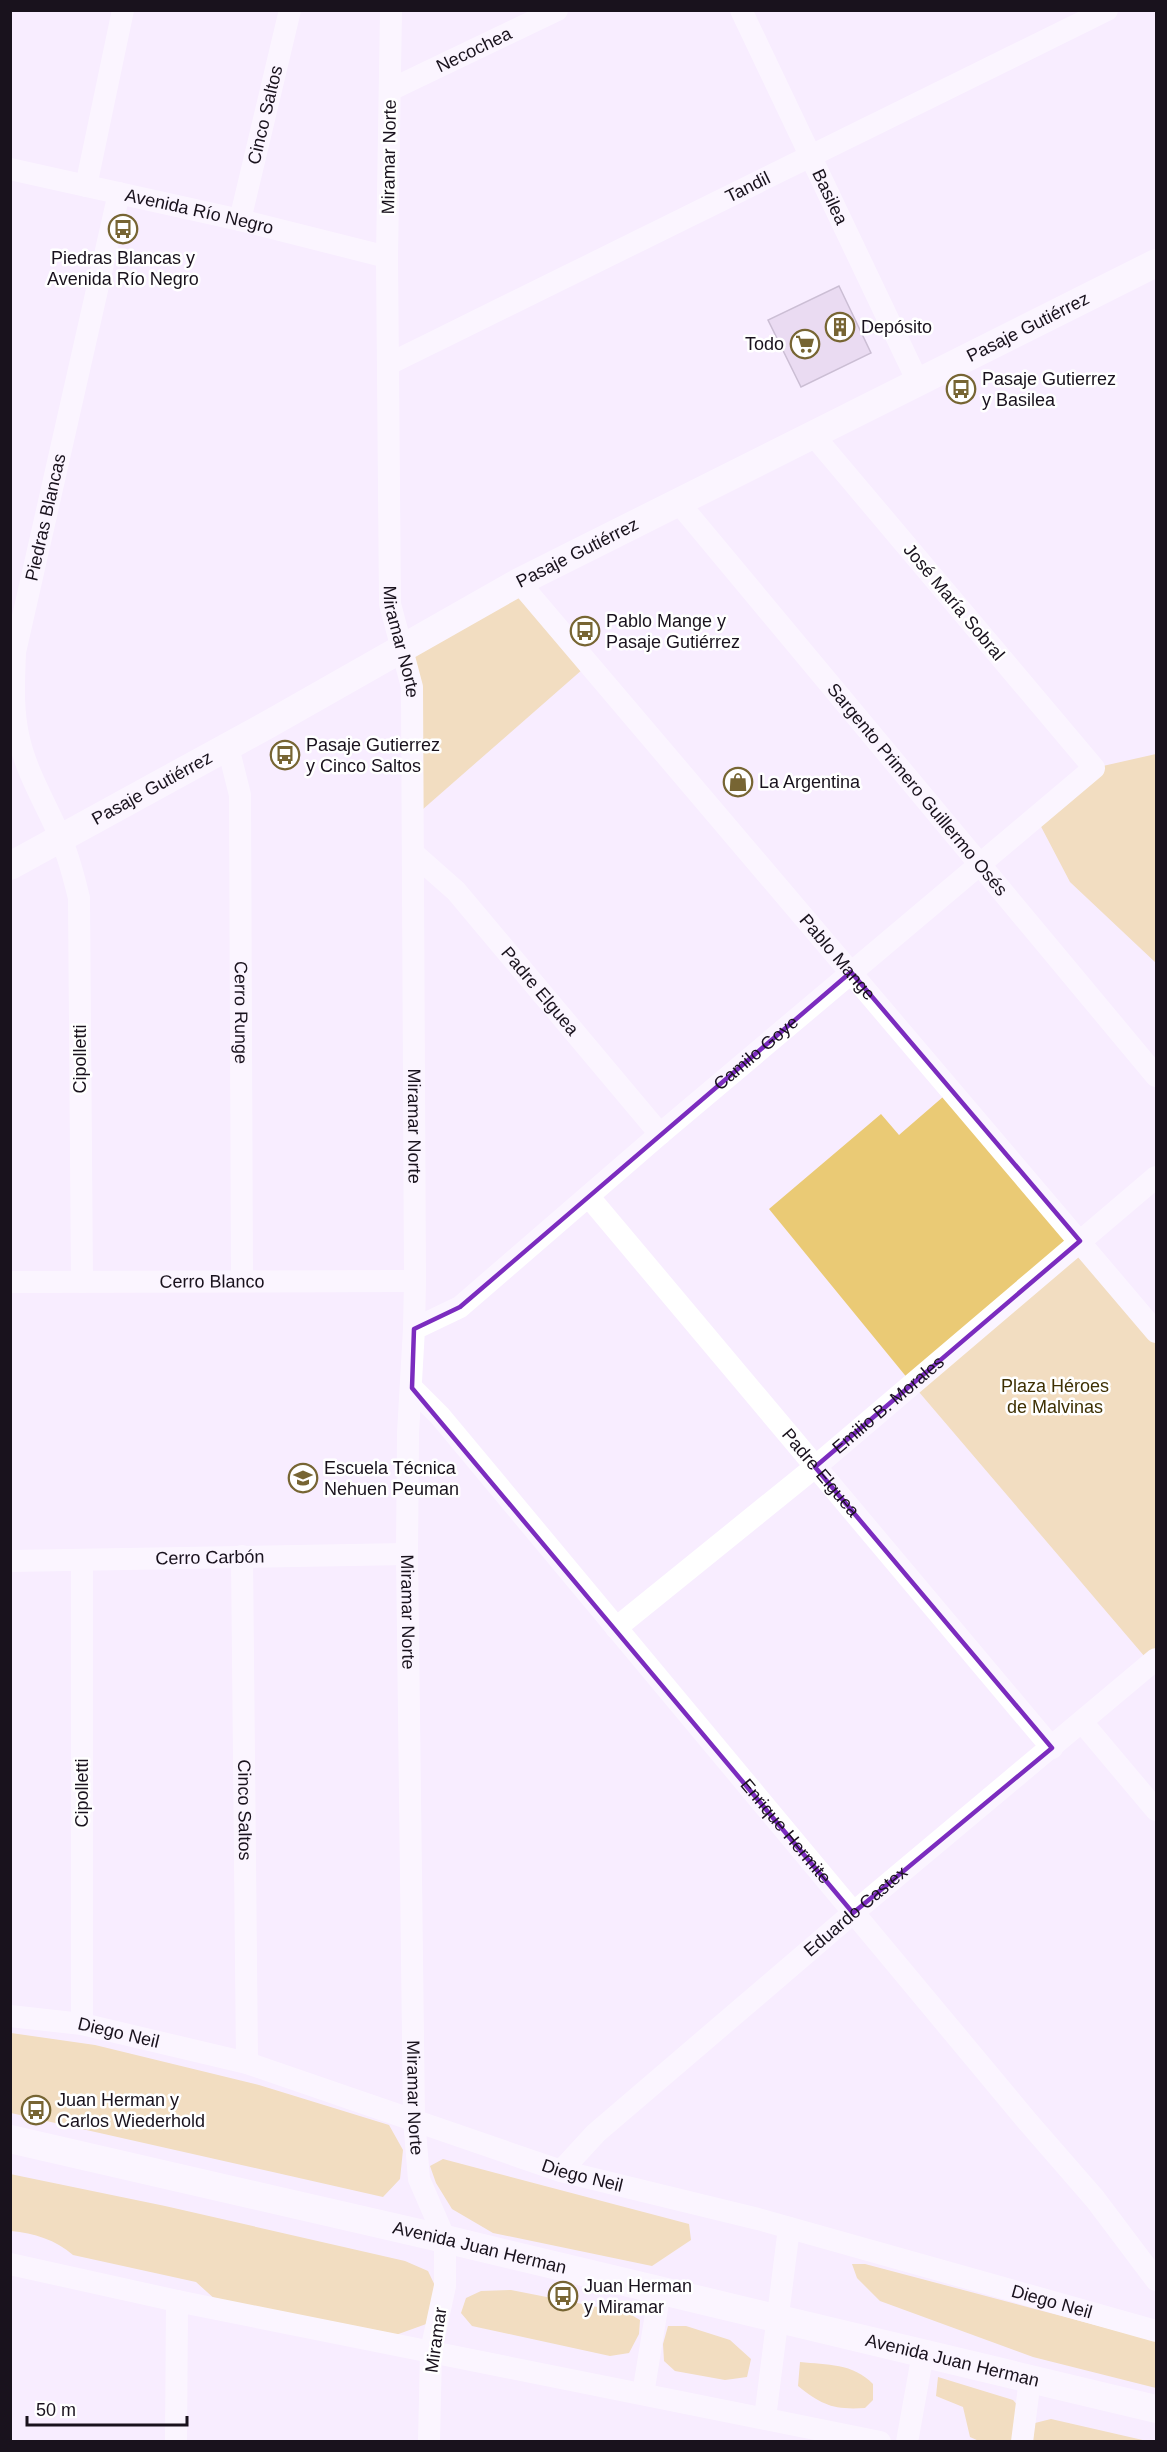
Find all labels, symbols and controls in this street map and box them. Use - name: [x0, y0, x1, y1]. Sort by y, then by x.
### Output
- street label: Necochea: [433, 23, 516, 76]
- street label: Cinco Saltos: [244, 63, 286, 166]
- street label: Miramar Norte: [378, 99, 400, 215]
- street label: Basilea: [808, 166, 852, 229]
- street label: Tandil: [722, 168, 773, 206]
- street label: Avenida Río Negro: [123, 185, 276, 238]
- bus stop icon: Piedras Blancas y Avenida Río Negro: [107, 213, 139, 245]
- place label: Piedras Blancas y Avenida Río Negro: [47, 248, 199, 289]
- street label: Pasaje Gutiérrez: [963, 288, 1092, 366]
- building icon: Depósito: [824, 311, 856, 343]
- place label: Depósito: [861, 317, 932, 337]
- supermarket icon: Todo: [789, 328, 821, 360]
- place label: Todo: [745, 334, 784, 354]
- place label: Pasaje Gutierrez y Basilea: [982, 369, 1116, 410]
- bus stop icon: Pasaje Gutierrez y Basilea: [945, 373, 977, 405]
- street label: Piedras Blancas: [21, 452, 70, 583]
- street label: Pasaje Gutiérrez: [513, 514, 642, 592]
- street label: José María Sobral: [899, 540, 1009, 664]
- street label: Miramar Norte: [380, 585, 422, 698]
- place label: Pablo Mange y Pasaje Gutiérrez: [606, 611, 740, 652]
- bus stop icon: Pablo Mange y Pasaje Gutiérrez: [569, 615, 601, 647]
- street label: Sargento Primero Guillermo Osés: [823, 679, 1011, 900]
- place label: Pasaje Gutierrez y Cinco Saltos: [306, 735, 440, 776]
- bus stop icon: Pasaje Gutierrez y Cinco Saltos: [269, 739, 301, 771]
- street label: Pasaje Gutiérrez: [88, 747, 216, 829]
- shop icon: La Argentina: [722, 766, 754, 798]
- place label: La Argentina: [759, 772, 861, 792]
- street label: Pablo Mange: [796, 910, 879, 1004]
- street label: Padre Elguea: [497, 943, 583, 1040]
- street label: Cerro Runge: [231, 961, 251, 1064]
- street label: Camilo Goye: [710, 1012, 802, 1094]
- street label: Cipolletti: [70, 1024, 90, 1094]
- street label: Miramar Norte: [404, 1068, 425, 1184]
- street label: Cerro Blanco: [159, 1271, 265, 1292]
- street label: Emilio B. Morales: [828, 1352, 948, 1458]
- park label: Plaza Héroes de Malvinas: [1001, 1376, 1109, 1417]
- street label: Padre Elguea: [778, 1424, 864, 1522]
- place label: Escuela Técnica Nehuen Peuman: [324, 1458, 459, 1499]
- school or university icon: Escuela Técnica Nehuen Peuman: [287, 1462, 319, 1494]
- street label: Cerro Carbón: [155, 1547, 265, 1568]
- street label: Miramar Norte: [397, 1554, 418, 1670]
- street label: Cipolletti: [72, 1758, 92, 1828]
- street label: Cinco Saltos: [234, 1759, 255, 1861]
- street label: Enrique Hermite: [737, 1775, 835, 1888]
- street label: Eduardo Castex: [800, 1862, 911, 1961]
- street label: Diego Neil: [76, 2013, 161, 2052]
- street label: Miramar Norte: [403, 2040, 427, 2156]
- place label: Juan Herman y Carlos Wiederhold: [57, 2090, 205, 2131]
- bus stop icon: Juan Herman y Carlos Wiederhold: [20, 2094, 52, 2126]
- street label: Diego Neil: [539, 2155, 625, 2196]
- street label: Avenida Juan Herman: [391, 2217, 569, 2278]
- place label: Juan Herman y Miramar: [584, 2276, 692, 2317]
- bus stop icon: Juan Herman y Miramar: [547, 2280, 579, 2312]
- street label: Diego Neil: [1009, 2281, 1094, 2323]
- street label: Miramar: [422, 2306, 450, 2374]
- street label: Avenida Juan Herman: [864, 2330, 1041, 2391]
- scale bar: [27, 2389, 188, 2427]
- text: 50 m: [36, 2400, 76, 2420]

